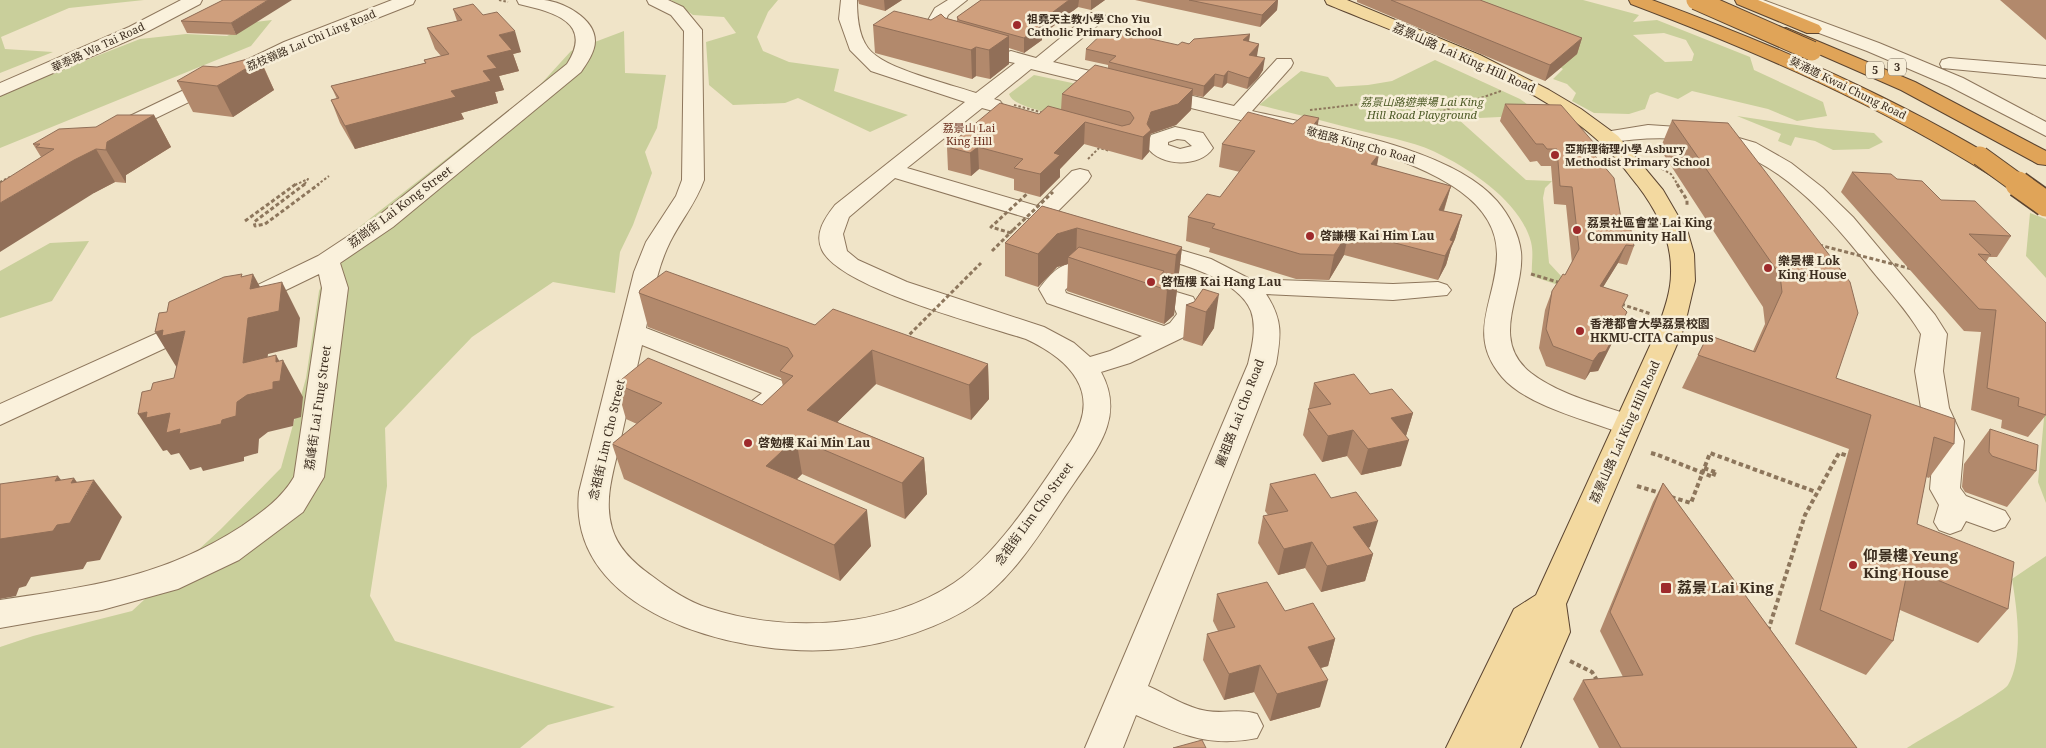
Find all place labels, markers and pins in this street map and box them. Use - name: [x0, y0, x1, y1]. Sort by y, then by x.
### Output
- place label: 祖堯天主教小學 Cho Yiu Catholic Primary School: [1027, 11, 1162, 39]
- marker: 祖堯天主教小學 Cho Yiu Catholic Primary School: [1011, 19, 1023, 31]
- place label: 亞斯理衛理小學 Asbury Methodist Primary School: [1565, 141, 1710, 169]
- marker: 亞斯理衛理小學 Asbury Methodist Primary School: [1549, 149, 1561, 161]
- place label: 荔景社區會堂 Lai King Community Hall: [1587, 214, 1713, 245]
- marker: 荔景社區會堂 Lai King Community Hall: [1571, 224, 1583, 236]
- place label: 啓謙樓 Kai Him Lau: [1320, 227, 1435, 244]
- marker: 啓謙樓 Kai Him Lau: [1304, 230, 1316, 242]
- place label: 樂景樓 Lok King House: [1778, 252, 1847, 283]
- marker: 樂景樓 Lok King House: [1762, 262, 1774, 274]
- place label: 啓恆樓 Kai Hang Lau: [1161, 273, 1281, 290]
- marker: 啓恆樓 Kai Hang Lau: [1145, 276, 1157, 288]
- place label: 香港都會大學荔景校園 HKMU-CITA Campus: [1590, 315, 1714, 346]
- marker: 香港都會大學荔景校園 HKMU-CITA Campus: [1574, 325, 1586, 337]
- place label: 啓勉樓 Kai Min Lau: [758, 434, 870, 451]
- marker: 啓勉樓 Kai Min Lau: [742, 437, 754, 449]
- place label: 仰景樓 Yeung King House: [1863, 545, 1959, 582]
- marker: 仰景樓 Yeung King House: [1847, 559, 1859, 571]
- place label: 荔景 Lai King: [1677, 577, 1774, 597]
- marker: 荔景 Lai King: [1659, 581, 1673, 595]

